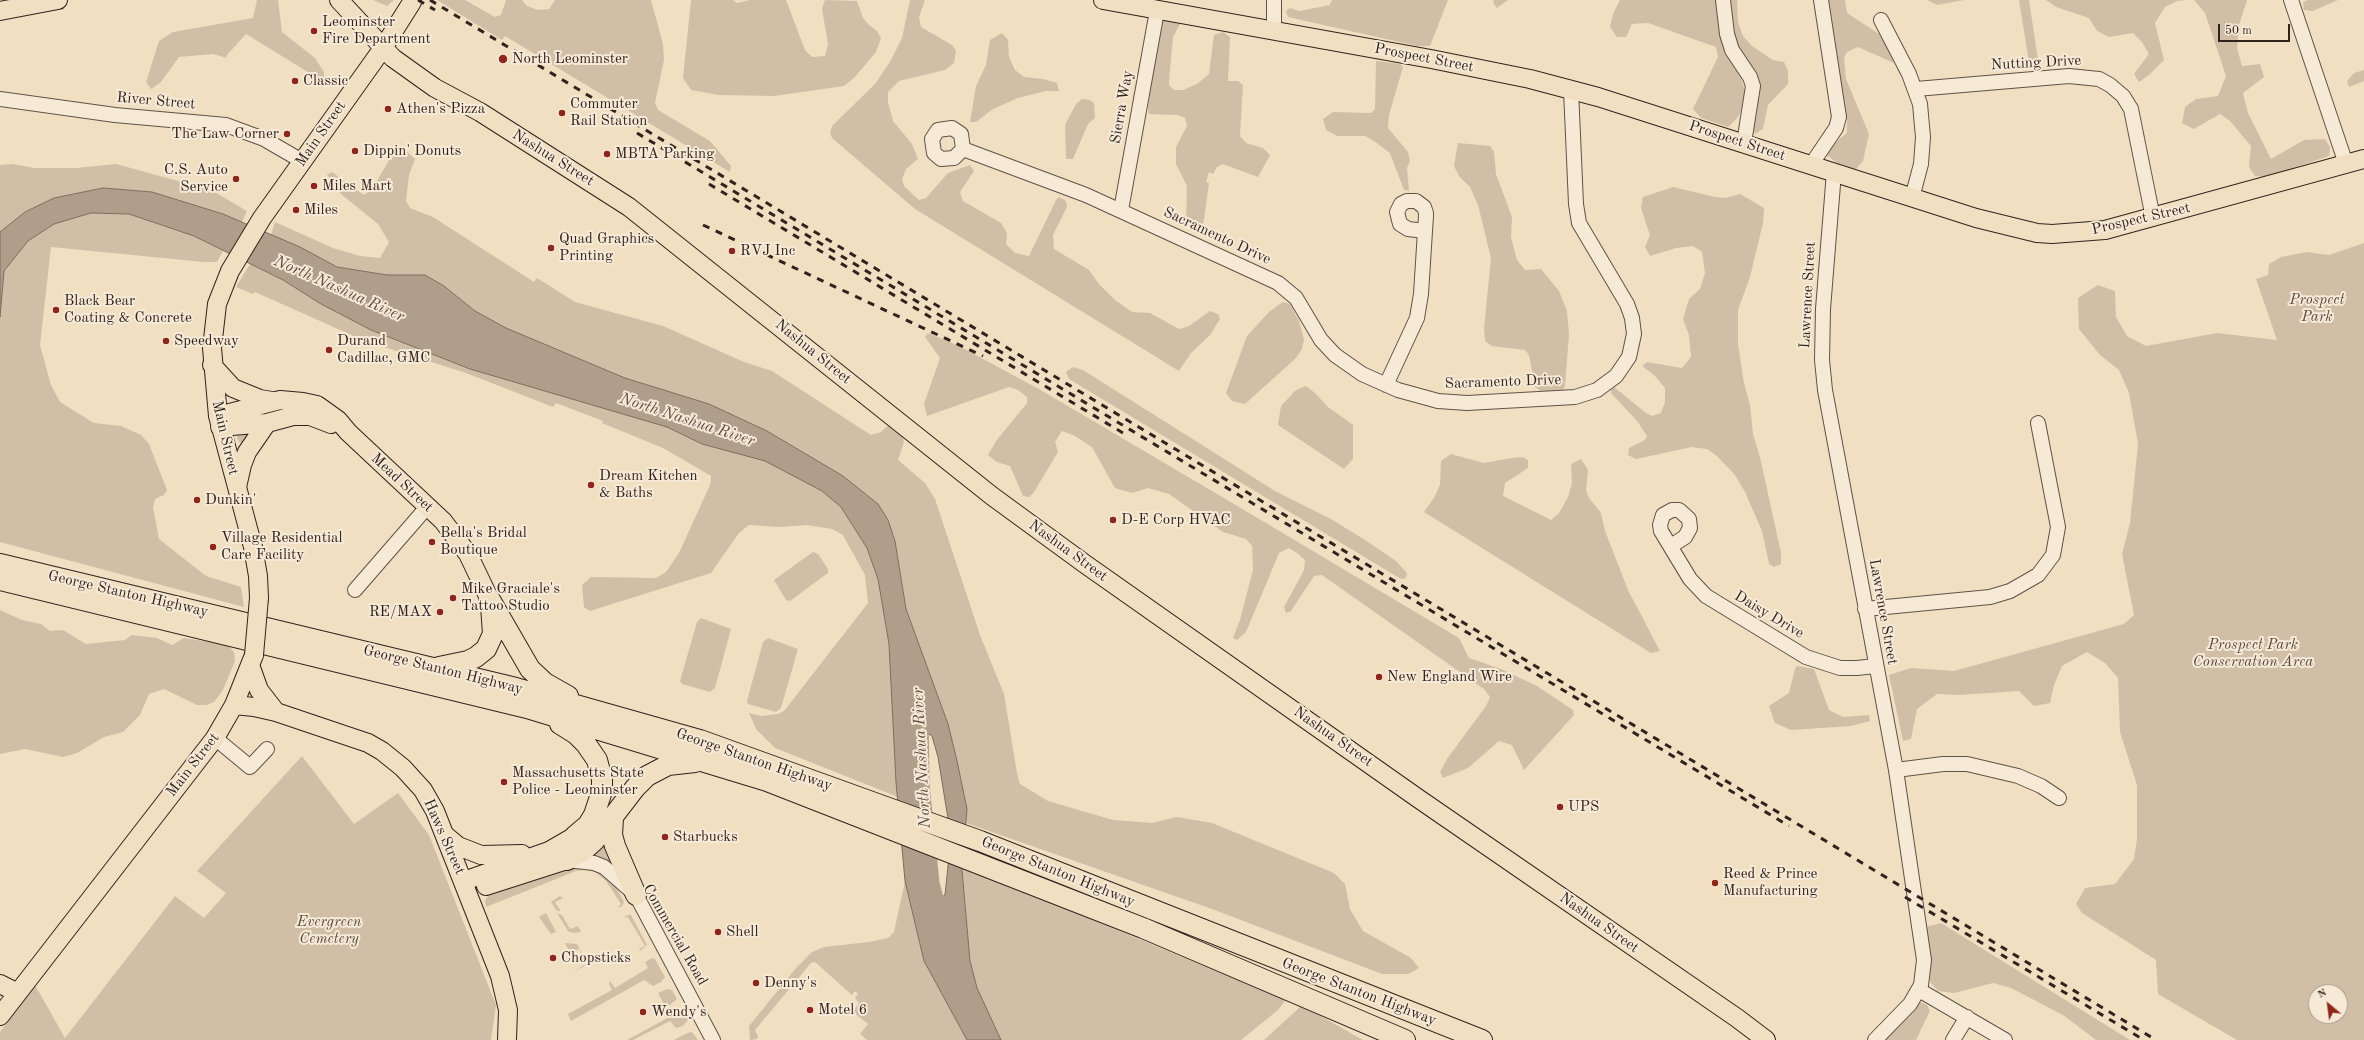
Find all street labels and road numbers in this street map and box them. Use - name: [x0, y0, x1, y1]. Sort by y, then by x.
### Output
- street label: Prospect Street: [1373, 40, 1475, 76]
- street label: Nutting Drive: [1990, 52, 2082, 74]
- street label: Sierra Way: [1107, 69, 1137, 145]
- street label: River Street: [116, 89, 196, 113]
- street label: Main Street: [292, 98, 350, 170]
- street label: Prospect Street: [1686, 117, 1788, 165]
- street label: Nashua Street: [509, 126, 597, 190]
- street label: Prospect Street: [2090, 199, 2192, 239]
- street label: Sacramento Drive: [1160, 203, 1274, 269]
- street label: Lawrence Street: [1796, 241, 1820, 349]
- street label: Nashua Street: [771, 316, 855, 388]
- street label: Sacramento Drive: [1444, 371, 1562, 393]
- street label: Main Street: [208, 399, 242, 477]
- street label: Mead Street: [367, 450, 437, 516]
- street label: Nashua Street: [1025, 516, 1111, 586]
- street label: Lawrence Street: [1865, 558, 1901, 666]
- street label: George Stanton Highway: [46, 567, 210, 621]
- street label: Daisy Drive: [1731, 587, 1807, 643]
- street label: George Stanton Highway: [361, 641, 525, 699]
- street label: Nashua Street: [1290, 703, 1376, 771]
- street label: George Stanton Highway: [674, 725, 834, 795]
- street label: Main Street: [162, 729, 224, 801]
- street label: Haws Street: [419, 796, 469, 878]
- street label: George Stanton Highway: [979, 833, 1137, 911]
- street label: Commercial Road: [639, 881, 711, 989]
- street label: Nashua Street: [1556, 889, 1642, 957]
- street label: George Stanton Highway: [1279, 954, 1439, 1030]

